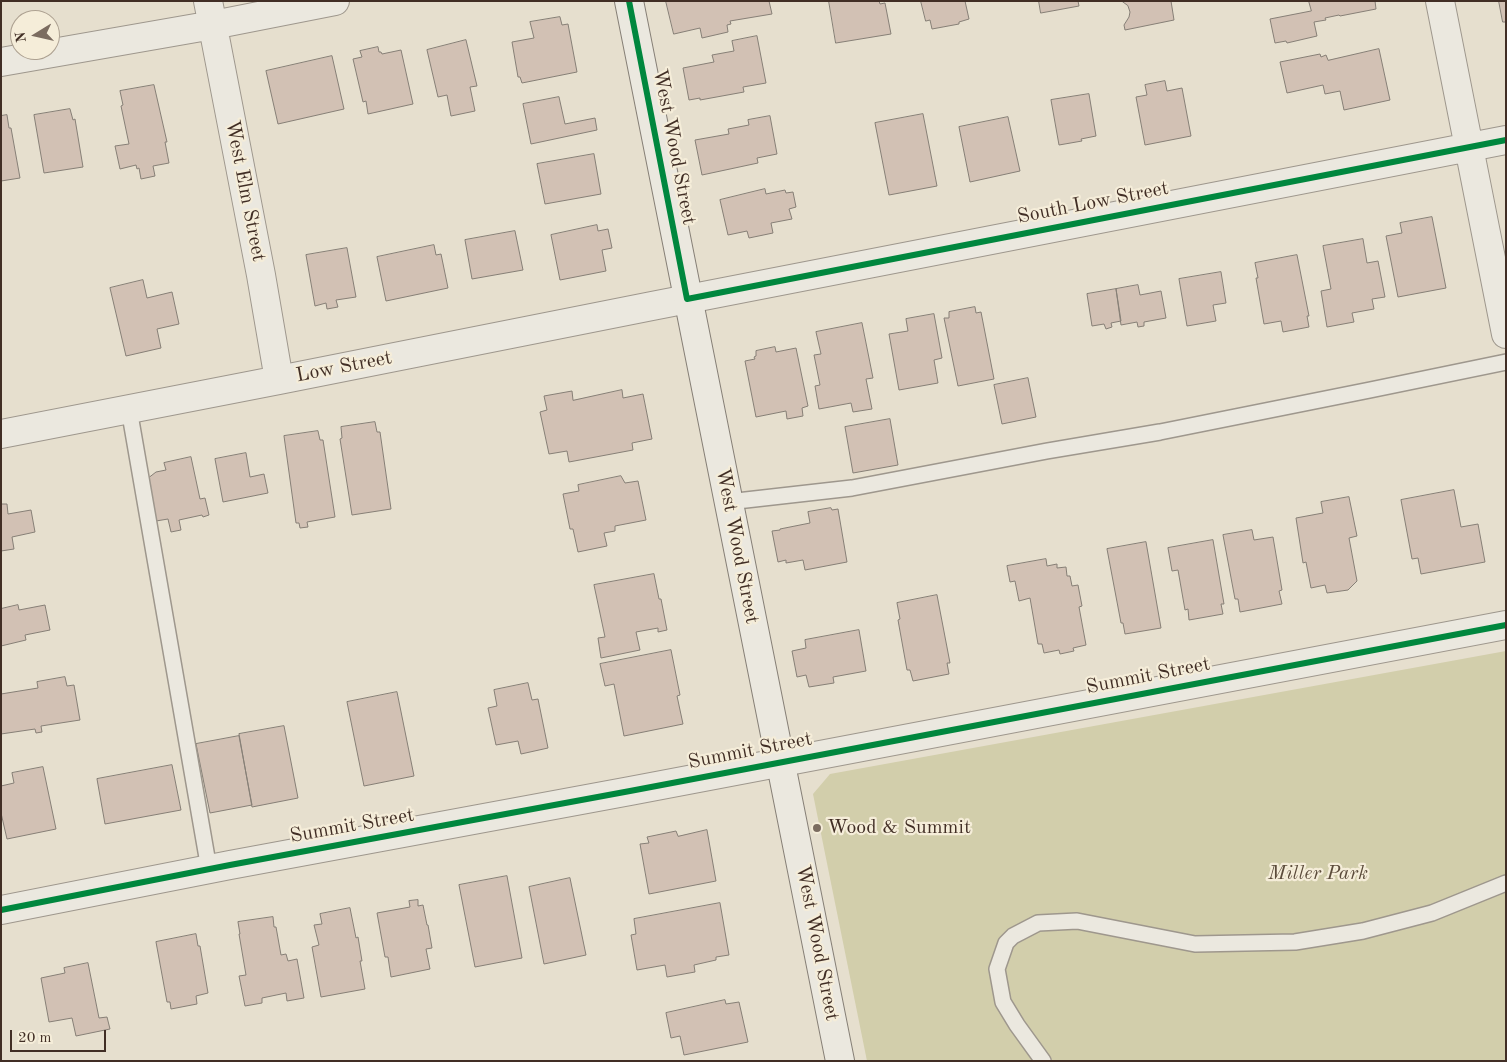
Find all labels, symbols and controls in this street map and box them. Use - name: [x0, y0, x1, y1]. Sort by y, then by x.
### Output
- north arrow: [10, 10, 60, 60]
- text: N: [13, 31, 29, 44]
- street label: West Wood Street: [647, 67, 701, 227]
- street label: West Elm Street: [220, 118, 270, 264]
- street label: South Low Street: [1015, 177, 1171, 229]
- street label: Low Street: [294, 346, 394, 388]
- street label: West Wood Street: [710, 466, 764, 626]
- street label: Summit Street: [1084, 652, 1212, 700]
- street label: Summit Street: [686, 727, 814, 775]
- street label: Summit Street: [288, 803, 416, 849]
- place label: Wood & Summit: [827, 816, 971, 840]
- marker: Wood & Summit: [811, 822, 823, 834]
- park label: Miller Park: [1268, 862, 1368, 886]
- street label: West Wood Street: [790, 863, 844, 1023]
- scale bar: [12, 1020, 109, 1052]
- text: 20 m: [18, 1031, 52, 1046]

